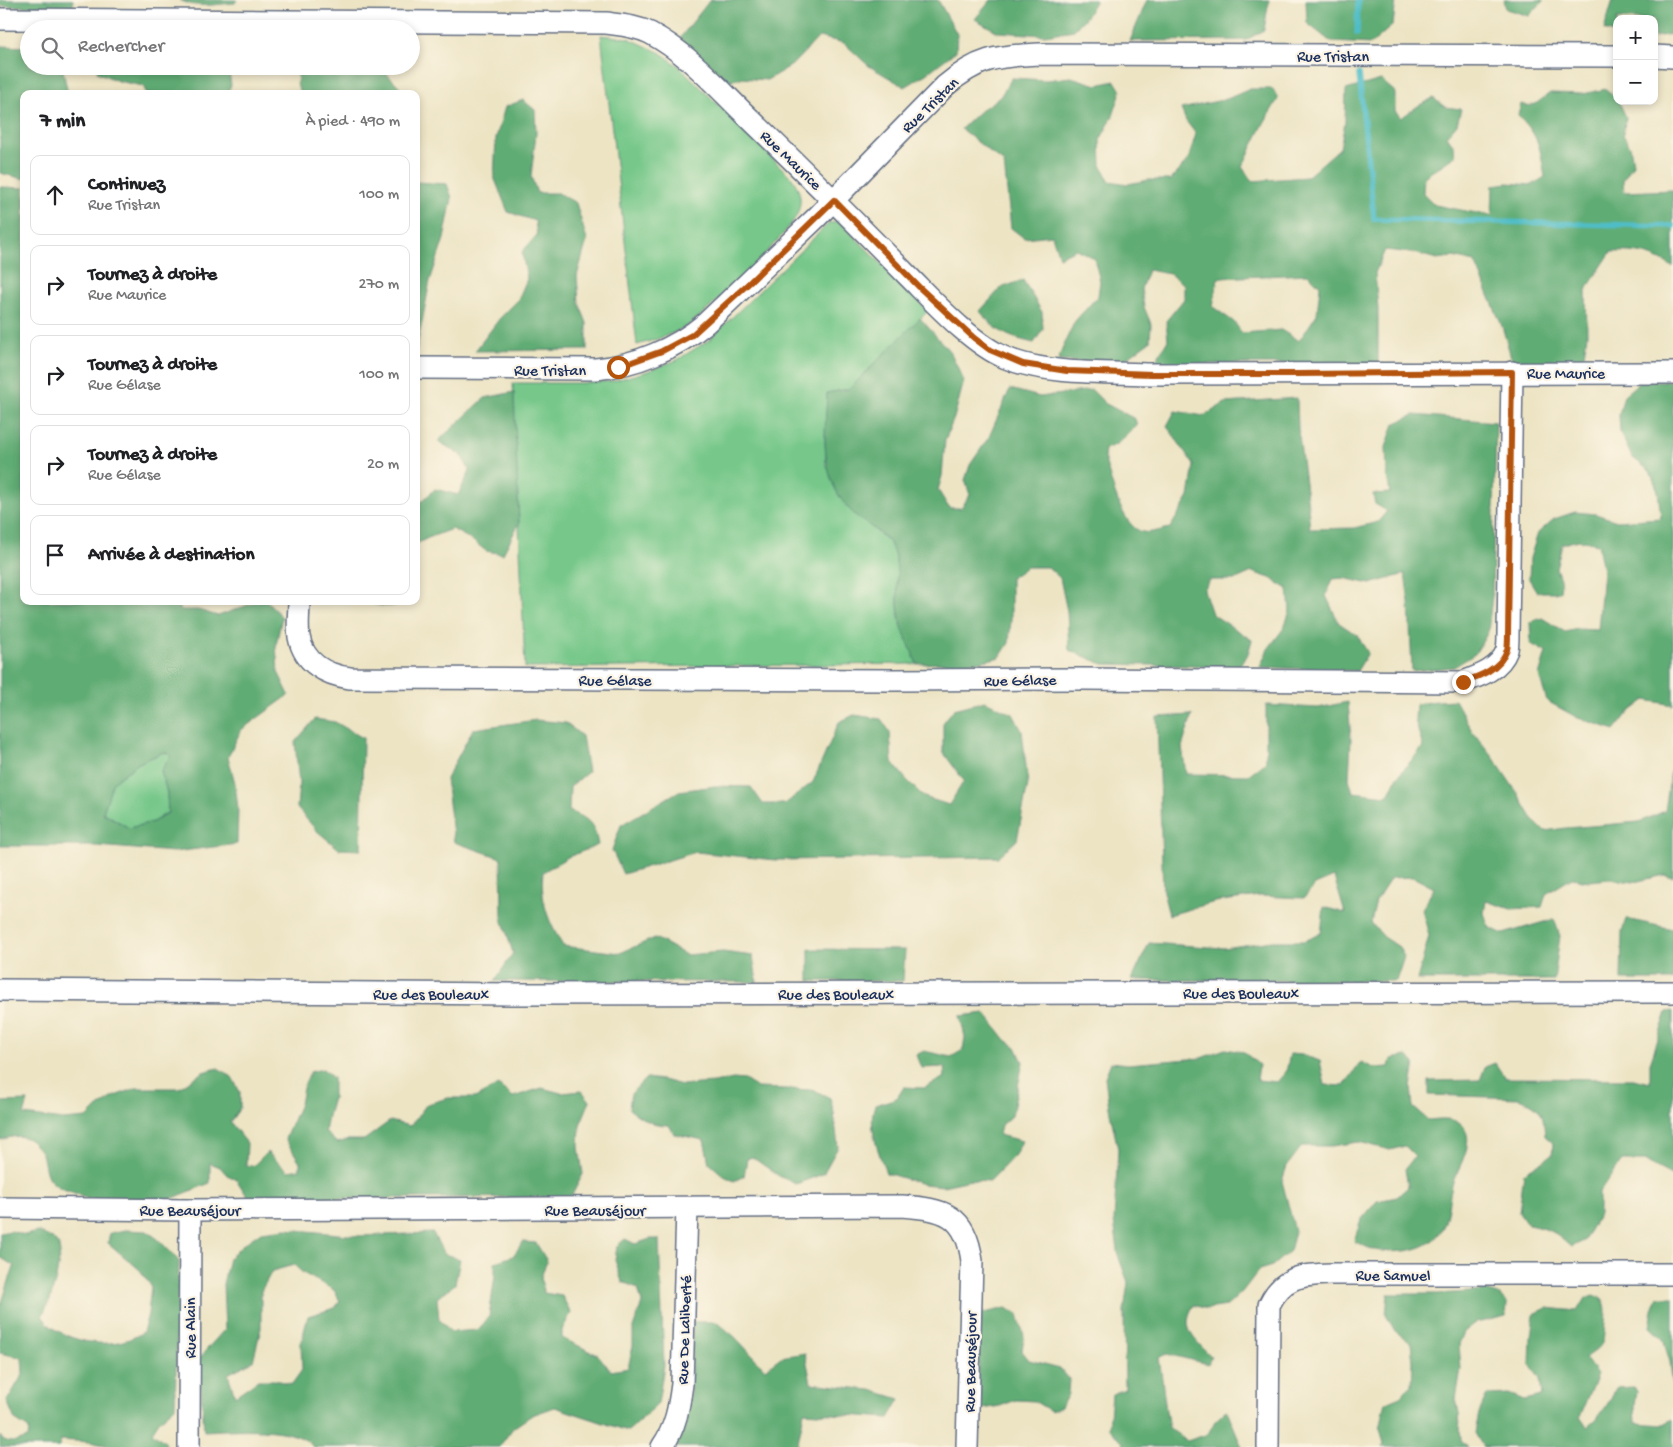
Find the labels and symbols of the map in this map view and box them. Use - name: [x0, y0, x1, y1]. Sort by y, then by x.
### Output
- street label: Rue Tristan: [1297, 49, 1369, 68]
- street label: Rue Tristan: [899, 74, 964, 138]
- street label: Rue Maurice: [755, 128, 825, 196]
- route start: [607, 356, 630, 379]
- street label: Rue Tristan: [514, 363, 586, 382]
- street label: Rue Maurice: [1527, 366, 1606, 385]
- route end: [1452, 671, 1475, 694]
- street label: Rue Gélase: [983, 672, 1057, 693]
- street label: Rue Gélase: [579, 673, 652, 692]
- street label: Rue des Bouleaux: [1183, 986, 1300, 1005]
- street label: Rue des Bouleaux: [373, 987, 490, 1006]
- street label: Rue des Bouleaux: [778, 987, 895, 1006]
- street label: Rue Beauséjour: [139, 1203, 242, 1222]
- street label: Rue Beauséjour: [544, 1203, 647, 1222]
- street label: Rue Samuel: [1356, 1268, 1430, 1287]
- street label: Rue De Laliberté: [675, 1274, 698, 1385]
- street label: Rue Alain: [183, 1297, 202, 1358]
- street label: Rue Beauséjour: [962, 1310, 983, 1413]

